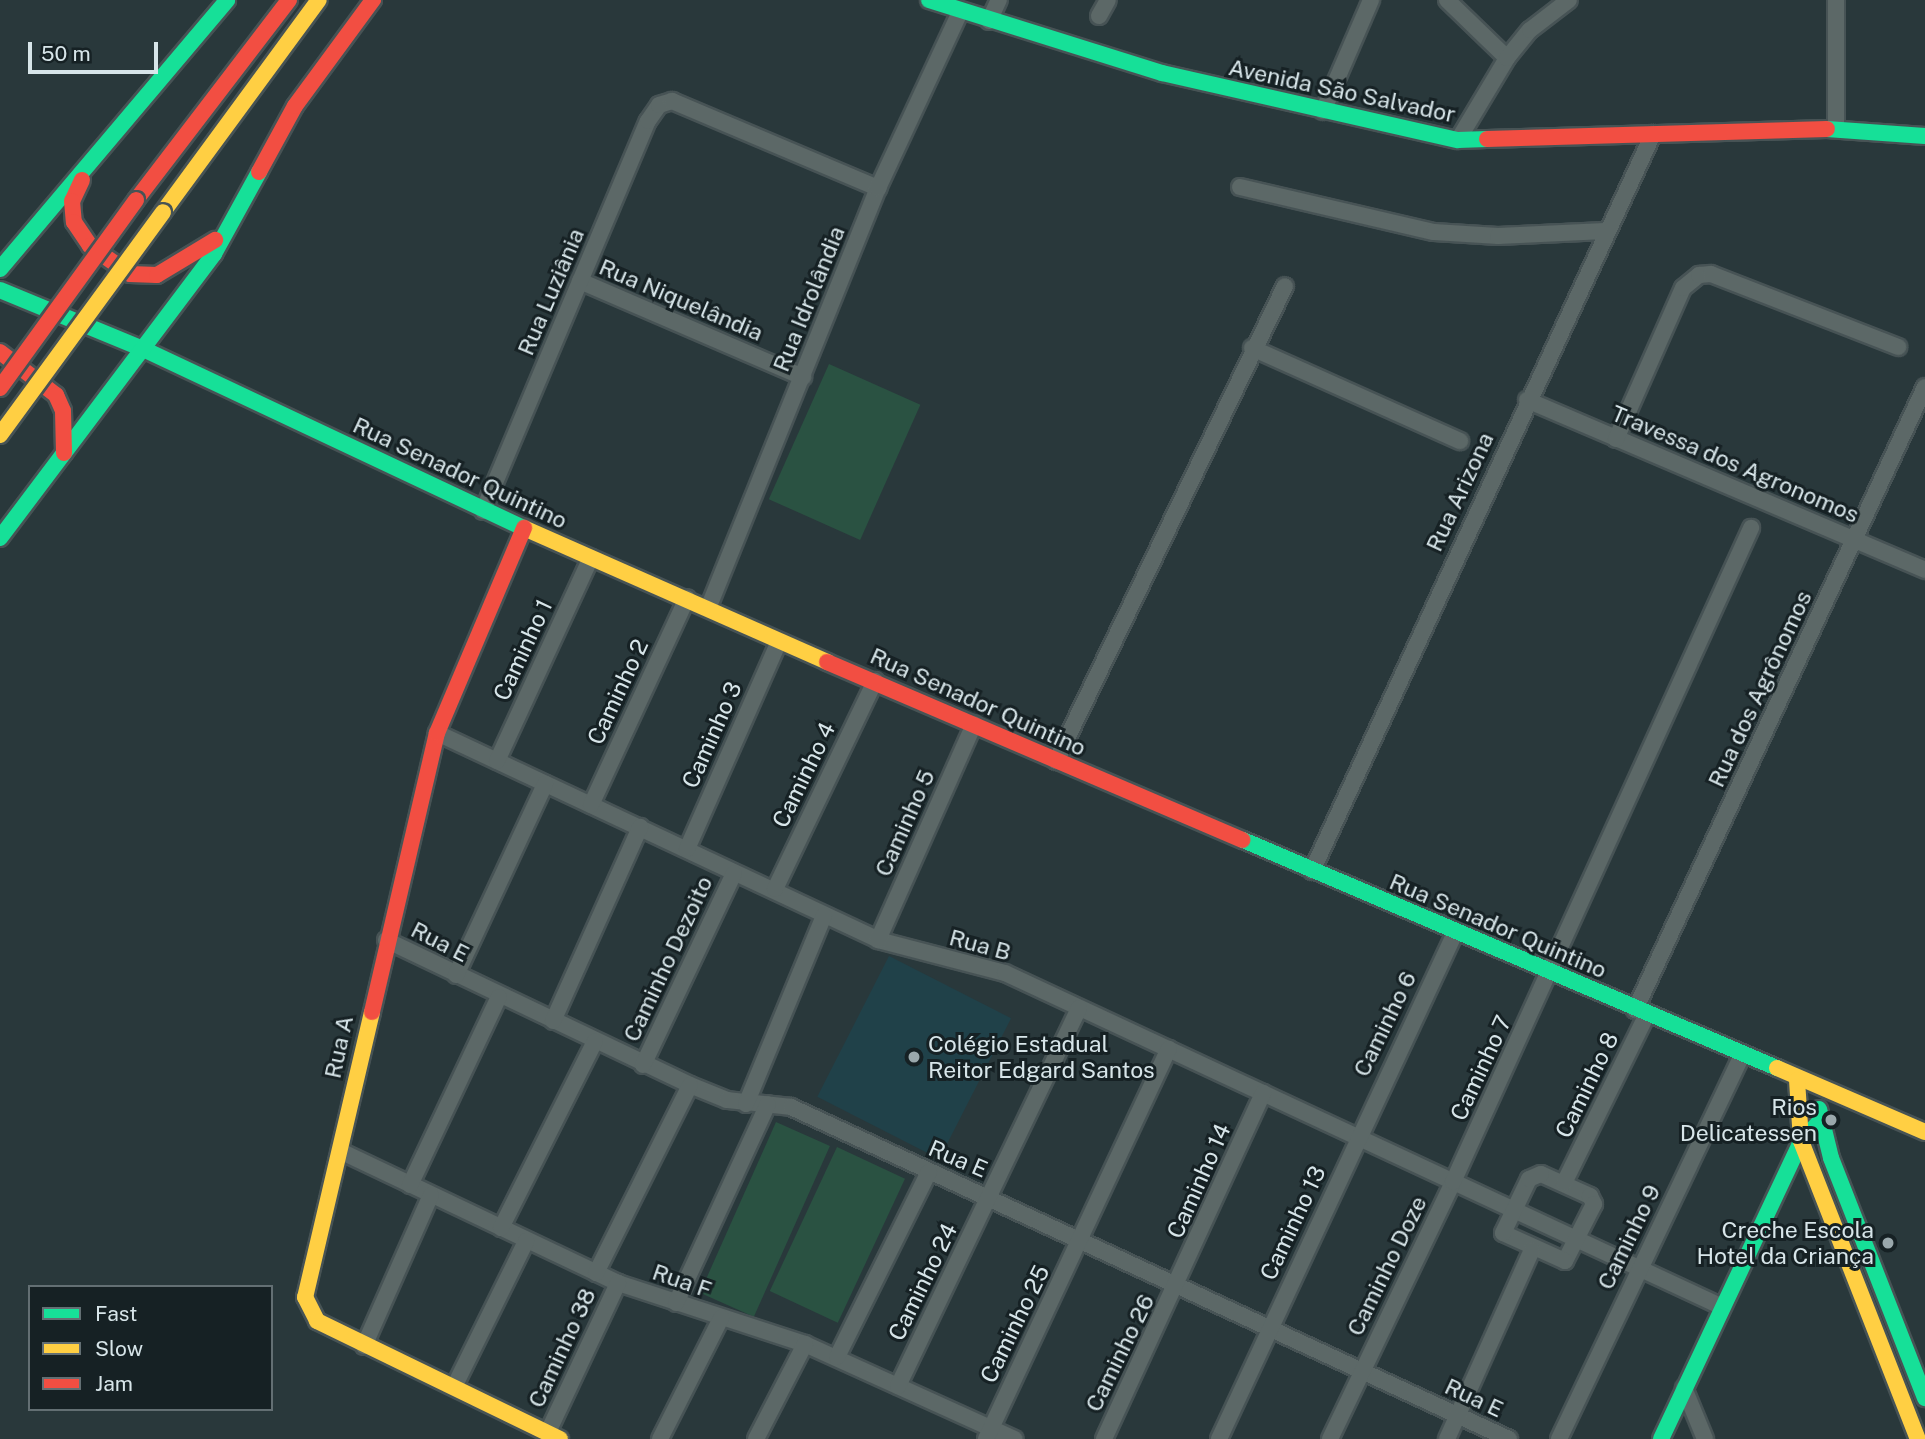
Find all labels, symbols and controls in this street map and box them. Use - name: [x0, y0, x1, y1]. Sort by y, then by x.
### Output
- scale bar: [32, 28, 161, 72]
- text: 50 m: [41, 41, 91, 66]
- street label: Avenida São Salvador: [1226, 53, 1458, 129]
- street label: Rua Idrolândia: [767, 222, 851, 376]
- street label: Rua Luziânia: [512, 225, 590, 359]
- street label: Rua Niquelândia: [595, 253, 767, 347]
- street label: Travessa dos Agronomos: [1607, 399, 1863, 529]
- street label: Rua Senador Quintino: [349, 411, 571, 535]
- street label: Rua Arizona: [1420, 428, 1500, 556]
- street label: Rua dos Agrônomos: [1702, 586, 1818, 792]
- street label: Caminho 1: [488, 595, 558, 705]
- street label: Caminho 2: [582, 635, 654, 749]
- street label: Rua Senador Quintino: [866, 642, 1090, 762]
- street label: Caminho 3: [676, 677, 748, 793]
- street label: Caminho 4: [767, 718, 841, 832]
- street label: Caminho 5: [869, 765, 941, 881]
- street label: Rua Senador Quintino: [1385, 868, 1611, 984]
- street label: Caminho Dezoito: [618, 872, 718, 1046]
- street label: Rua E: [406, 916, 474, 968]
- street label: Rua B: [946, 924, 1014, 966]
- street label: Caminho 6: [1348, 967, 1422, 1081]
- street label: Caminho 7: [1445, 1011, 1517, 1125]
- street label: Rua A: [319, 1013, 359, 1081]
- street label: Caminho 8: [1550, 1028, 1624, 1142]
- place label: Colégio Estadual Reitor Edgard Santos: [928, 1030, 1155, 1084]
- marker: Colégio Estadual Reitor Edgard Santos: [906, 1049, 922, 1065]
- place label: Rios Delicatessen: [1680, 1093, 1817, 1147]
- marker: Rios Delicatessen: [1823, 1112, 1839, 1128]
- street label: Caminho 14: [1161, 1119, 1237, 1243]
- street label: Rua E: [924, 1134, 992, 1184]
- street label: Caminho 13: [1254, 1161, 1332, 1285]
- street label: Caminho 9: [1592, 1180, 1666, 1294]
- street label: Caminho Doze: [1341, 1192, 1433, 1340]
- place label: Creche Escola Hotel da Criança: [1696, 1216, 1874, 1270]
- street label: Caminho 24: [883, 1219, 963, 1345]
- marker: Creche Escola Hotel da Criança: [1880, 1235, 1896, 1251]
- street label: Rua F: [649, 1258, 715, 1304]
- street label: Caminho 25: [975, 1261, 1055, 1387]
- street label: Caminho 38: [522, 1284, 602, 1412]
- legend: [28, 1285, 273, 1411]
- street label: Caminho 26: [1080, 1290, 1160, 1416]
- text: Fast: [95, 1301, 137, 1326]
- text: Slow: [95, 1336, 143, 1361]
- text: Jam: [95, 1371, 133, 1396]
- street label: Rua E: [1440, 1373, 1508, 1423]

